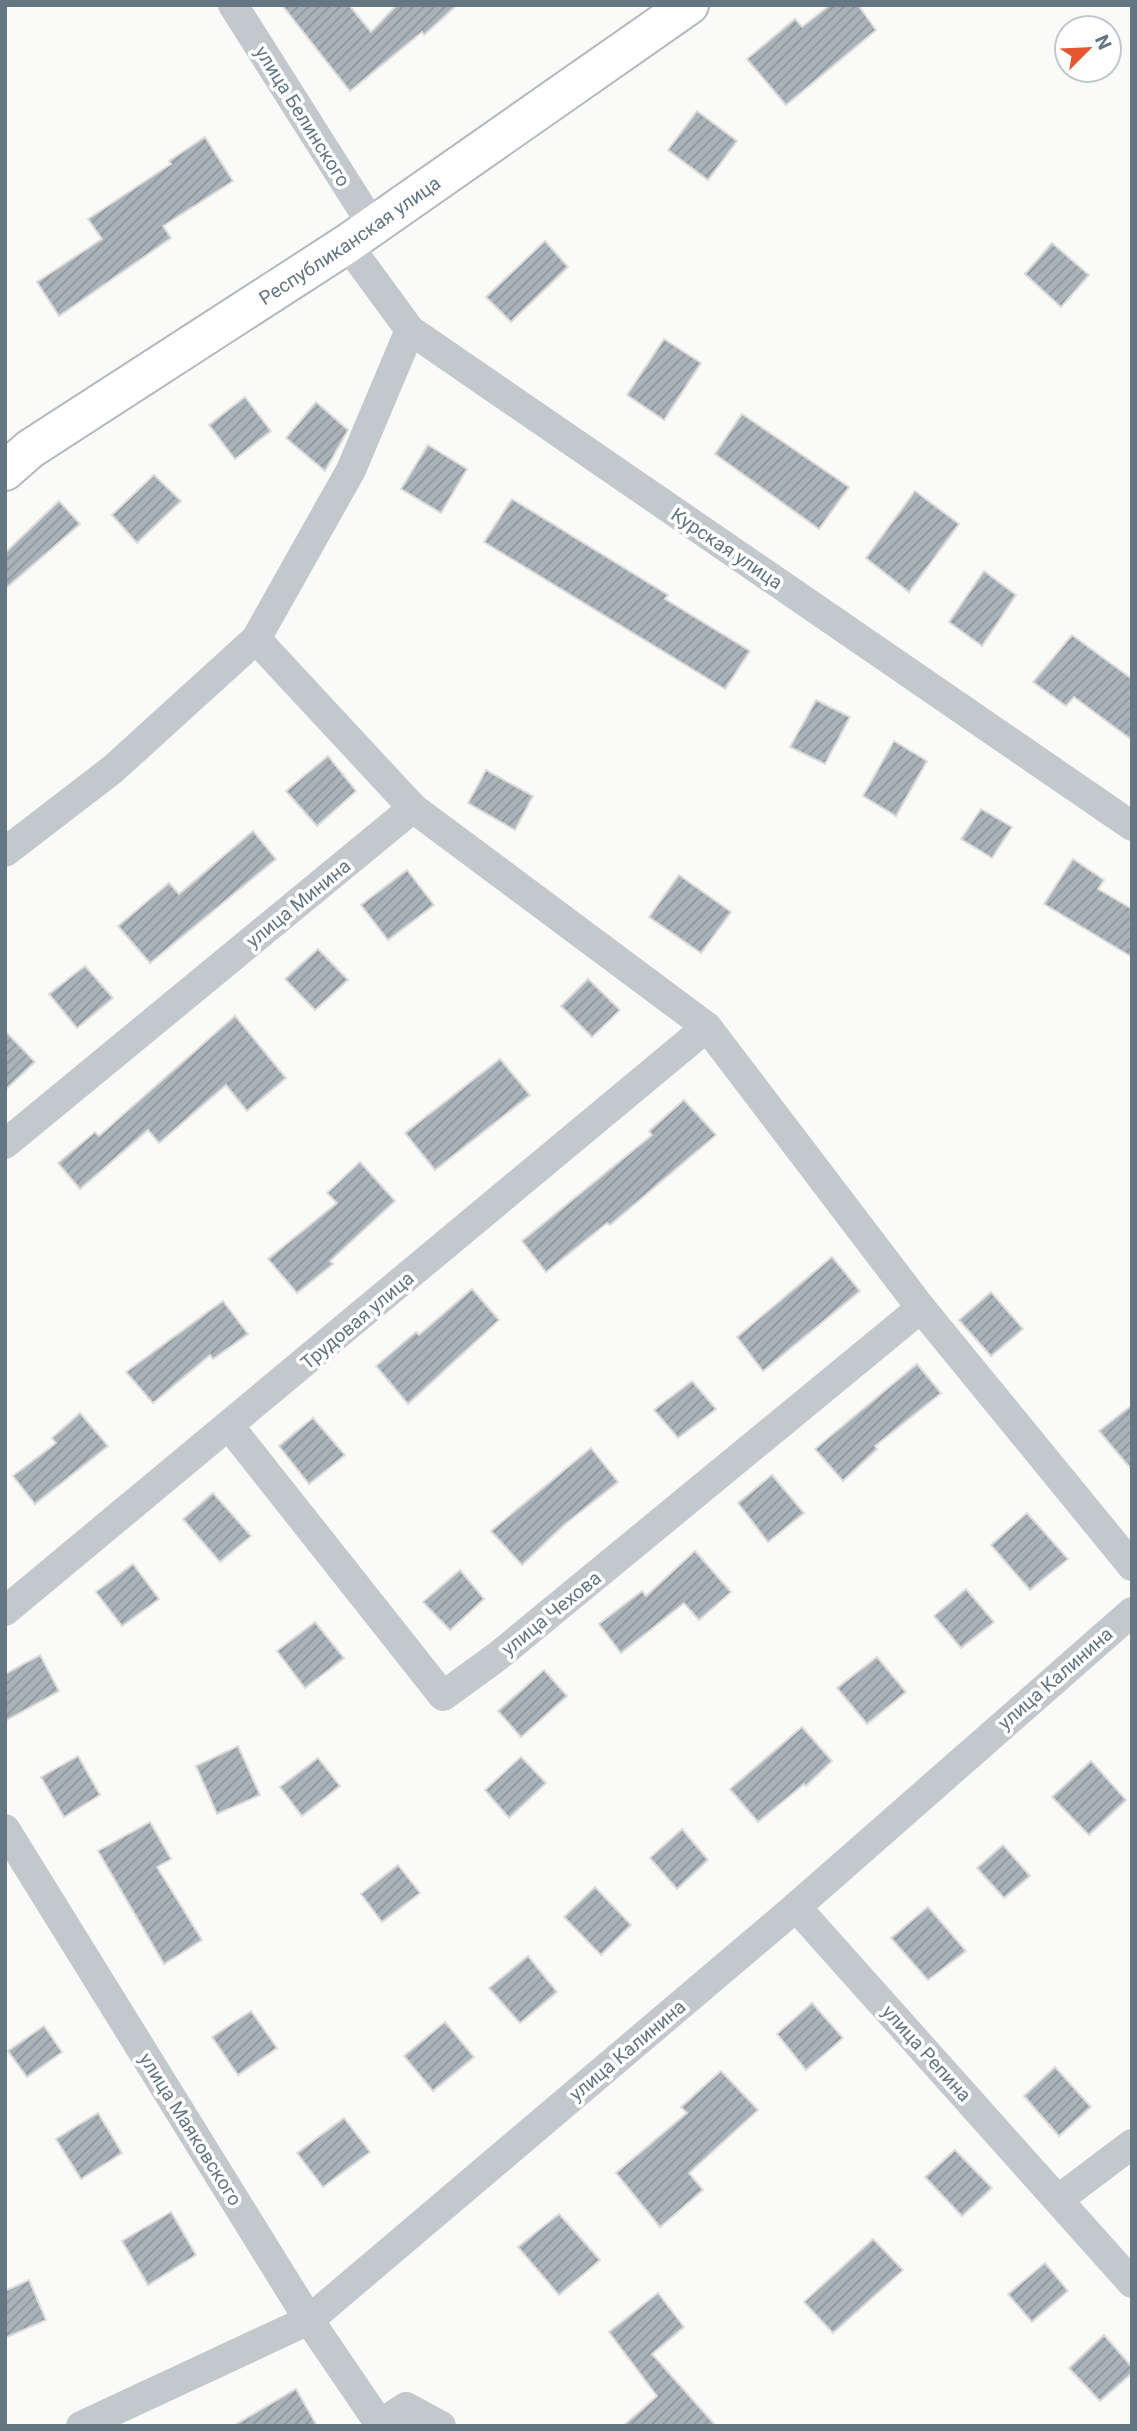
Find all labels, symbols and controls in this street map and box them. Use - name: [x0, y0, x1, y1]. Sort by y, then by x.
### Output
- north arrow: [1053, 14, 1123, 84]
- text: N: [1090, 31, 1116, 53]
- street label: улица Белинского: [250, 42, 355, 191]
- street label: Республиканская улица: [255, 171, 445, 310]
- street label: Курская улица: [667, 503, 787, 594]
- street label: улица Минина: [241, 854, 355, 952]
- street label: Трудовая улица: [296, 1267, 418, 1374]
- street label: улица Чехова: [497, 1566, 606, 1660]
- street label: улица Калинина: [993, 1622, 1117, 1734]
- street label: улица Калинина: [565, 1995, 690, 2106]
- street label: улица Репина: [877, 2000, 976, 2106]
- street label: улица Маяковского: [134, 2049, 247, 2210]

